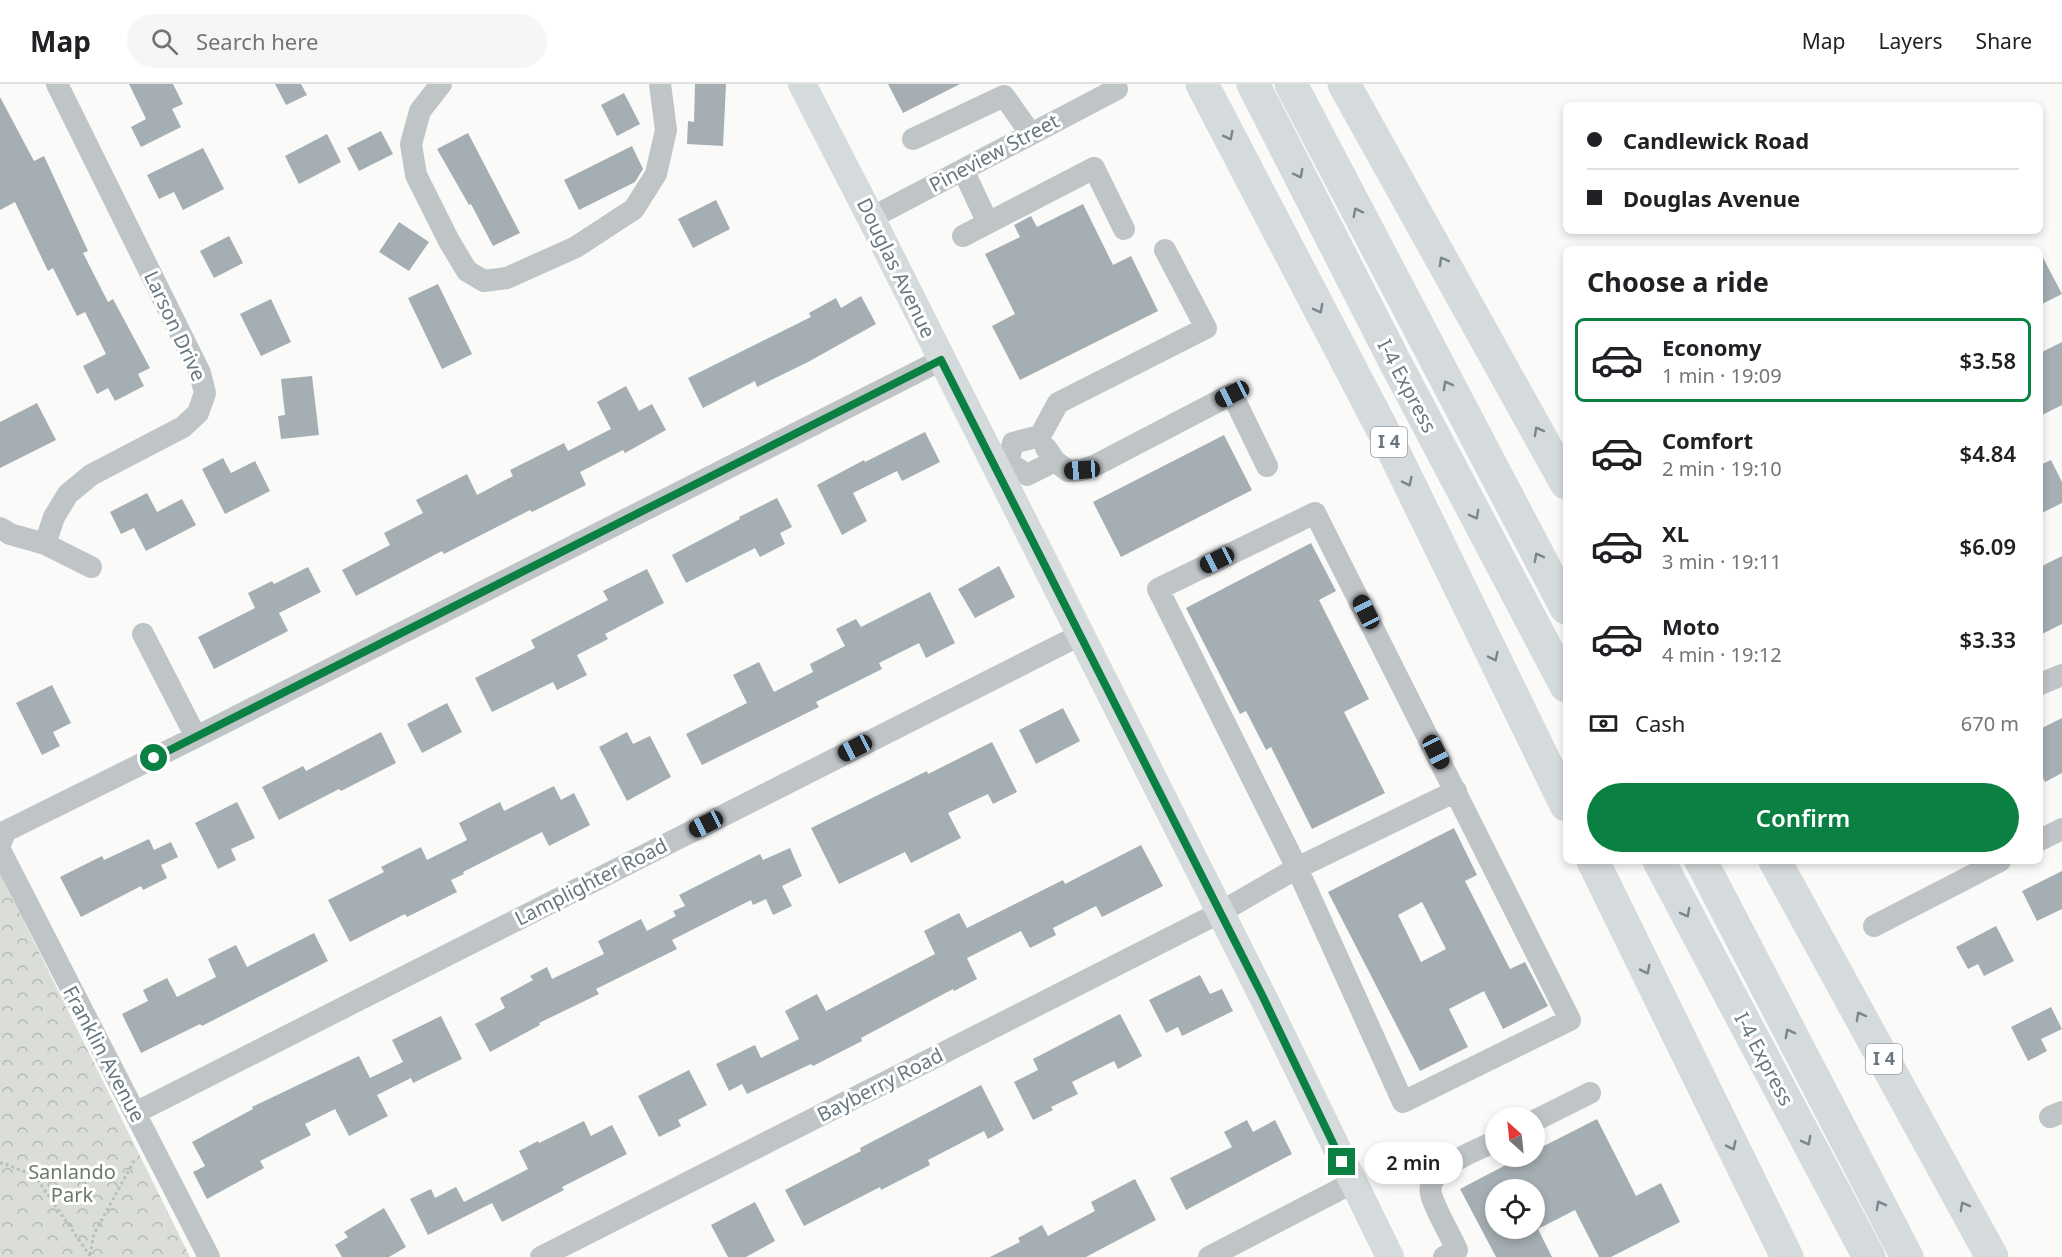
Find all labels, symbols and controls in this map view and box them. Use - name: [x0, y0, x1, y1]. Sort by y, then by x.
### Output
- search box: [127, 14, 547, 68]
- text: Map: [30, 22, 91, 60]
- icon: search: [148, 25, 181, 58]
- text: Search here: [196, 26, 318, 56]
- text: Map: [1802, 27, 1846, 55]
- text: Layers: [1879, 27, 1943, 55]
- text: Share: [1976, 27, 2032, 55]
- street label: Pineview Street: [924, 107, 1063, 198]
- text: Candlewick Road: [1623, 125, 1809, 155]
- one-way arrow: [1222, 130, 1233, 140]
- one-way arrow: [1291, 167, 1303, 178]
- text: Douglas Avenue: [1623, 183, 1800, 213]
- street label: Douglas Avenue: [851, 193, 942, 342]
- one-way arrow: [1353, 207, 1364, 218]
- one-way arrow: [1439, 257, 1450, 267]
- text: Choose a ride: [1587, 263, 1769, 300]
- street label: Larson Drive: [138, 266, 213, 385]
- one-way arrow: [1312, 303, 1323, 313]
- text: Economy: [1662, 332, 1761, 362]
- icon: car: [1590, 333, 1644, 387]
- street label: I-4 Express: [1372, 334, 1443, 437]
- text: $3.58: [1960, 345, 2016, 375]
- text: 1 min · 19:09: [1662, 362, 1782, 389]
- car: [1212, 378, 1252, 410]
- one-way arrow: [1443, 380, 1454, 391]
- text: Comfort: [1662, 425, 1753, 455]
- icon: car: [1590, 426, 1644, 480]
- road number: I 4: [1371, 427, 1407, 457]
- one-way arrow: [1533, 427, 1545, 438]
- text: $4.84: [1960, 438, 2016, 468]
- text: 2 min · 19:10: [1662, 455, 1782, 482]
- car: [1063, 460, 1101, 480]
- one-way arrow: [1401, 476, 1413, 487]
- one-way arrow: [1468, 508, 1479, 519]
- text: XL: [1662, 518, 1689, 548]
- icon: car: [1590, 519, 1644, 573]
- text: $6.09: [1960, 531, 2016, 561]
- car: [1197, 544, 1237, 576]
- text: 3 min · 19:11: [1662, 548, 1782, 575]
- one-way arrow: [1534, 553, 1545, 563]
- car: [1350, 592, 1382, 632]
- text: Moto: [1662, 611, 1720, 641]
- icon: car: [1590, 612, 1644, 666]
- text: $3.33: [1960, 624, 2016, 654]
- text: 4 min · 19:12: [1662, 641, 1782, 668]
- one-way arrow: [1487, 651, 1499, 662]
- icon: cash: [1587, 707, 1620, 740]
- text: Cash: [1635, 708, 1685, 738]
- text: 670 m: [1961, 710, 2019, 737]
- car: [835, 732, 875, 764]
- car: [1420, 732, 1452, 772]
- route start: [140, 744, 167, 771]
- button: Confirm: [1587, 783, 2019, 852]
- car: [686, 808, 726, 840]
- street label: Lamplighter Road: [510, 831, 672, 932]
- one-way arrow: [1679, 906, 1690, 917]
- one-way arrow: [1639, 964, 1651, 975]
- street label: Franklin Avenue: [57, 981, 152, 1127]
- street label: I-4 Express: [1729, 1007, 1800, 1110]
- one-way arrow: [1856, 1012, 1867, 1022]
- one-way arrow: [1785, 1028, 1796, 1039]
- street label: Bayberry Road: [812, 1041, 947, 1128]
- road number: I 4: [1866, 1044, 1902, 1074]
- north arrow: [1485, 1107, 1545, 1167]
- map controls: [1485, 1107, 1545, 1239]
- one-way arrow: [1800, 1134, 1811, 1145]
- one-way arrow: [1724, 1139, 1736, 1150]
- callout: 2 min: [1363, 1141, 1462, 1183]
- route end: [1328, 1148, 1355, 1175]
- text: 2 min: [1386, 1149, 1441, 1176]
- park label: Sanlando Park: [28, 1158, 116, 1208]
- button: locate: [1485, 1179, 1545, 1239]
- one-way arrow: [1876, 1201, 1887, 1211]
- one-way arrow: [1960, 1201, 1971, 1212]

